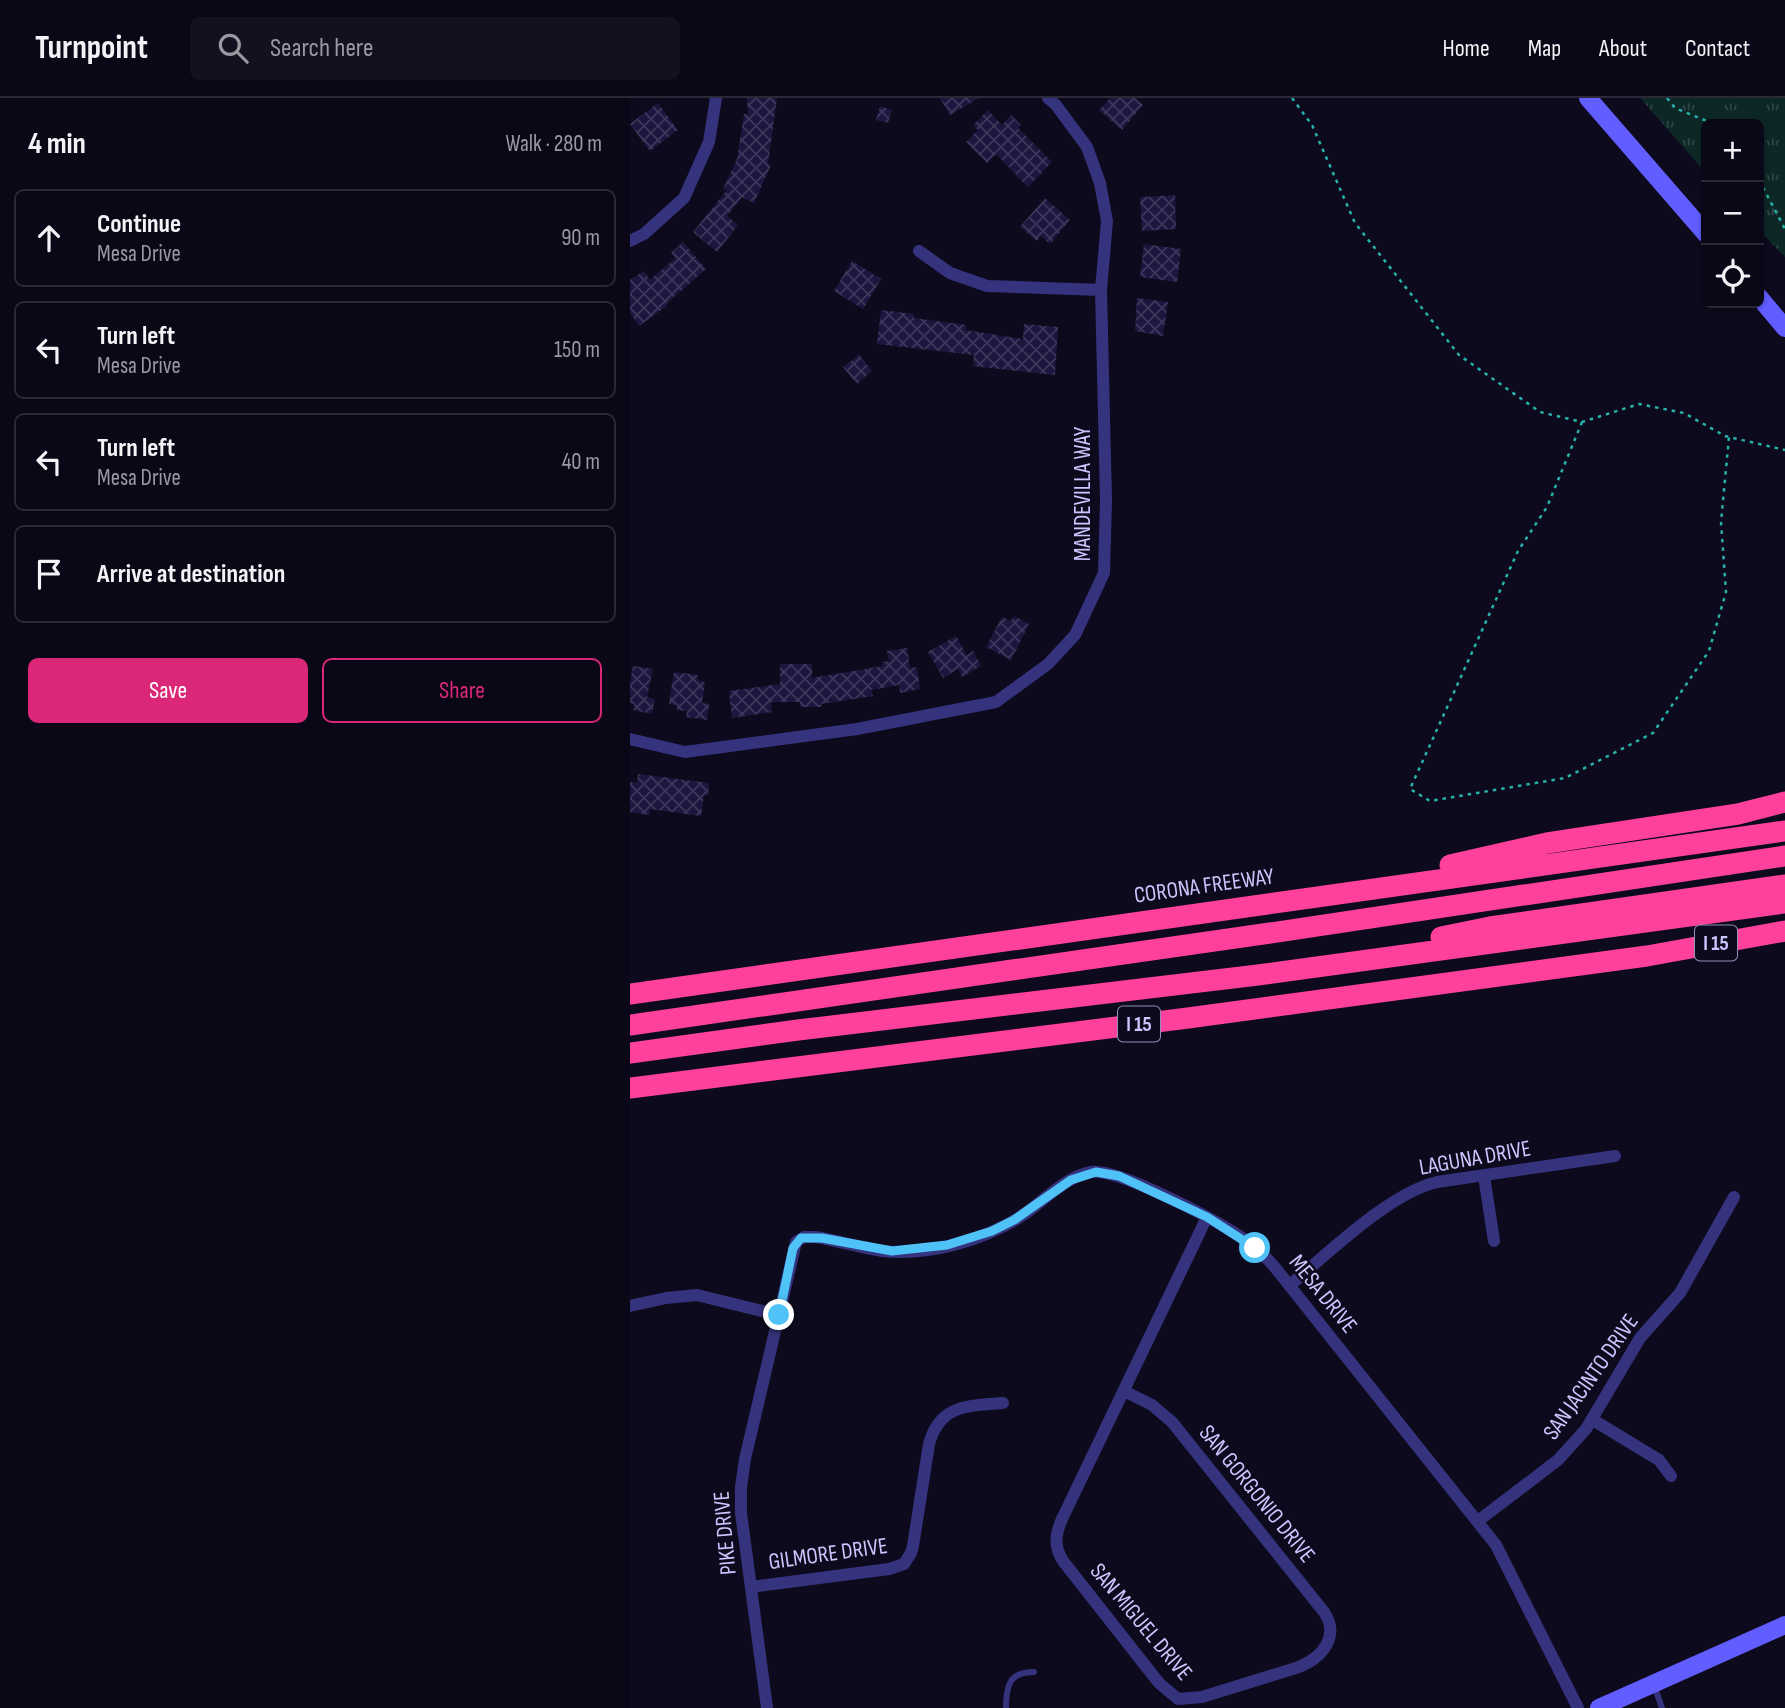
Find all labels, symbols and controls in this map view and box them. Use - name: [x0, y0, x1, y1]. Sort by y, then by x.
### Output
- search box: [190, 17, 680, 80]
- text: Turnpoint: [35, 28, 148, 68]
- icon: search: [214, 29, 252, 67]
- text: Search here: [270, 33, 373, 64]
- text: Home: [1442, 34, 1490, 63]
- text: Map: [1528, 34, 1561, 63]
- text: About: [1599, 34, 1647, 63]
- text: Contact: [1685, 34, 1750, 63]
- map controls: [1701, 119, 1764, 308]
- button: +: [1701, 119, 1764, 182]
- text: 4 min: [28, 126, 86, 162]
- text: Walk · 280 m: [506, 130, 602, 158]
- button: −: [1701, 182, 1764, 245]
- text: Continue: [97, 209, 181, 240]
- icon: ahead: [30, 219, 68, 257]
- text: 90 m: [561, 224, 600, 252]
- text: Mesa Drive: [97, 240, 181, 268]
- button: locate: [1701, 245, 1764, 308]
- text: Turn left: [97, 321, 175, 352]
- icon: left: [30, 331, 68, 369]
- text: 150 m: [554, 336, 600, 364]
- text: Mesa Drive: [97, 352, 181, 380]
- street label: MANDEVILLA WAY: [1069, 426, 1097, 561]
- text: Turn left: [97, 433, 175, 464]
- icon: left: [30, 443, 68, 481]
- text: 40 m: [562, 448, 600, 476]
- text: Mesa Drive: [97, 464, 181, 492]
- icon: arrive: [30, 555, 68, 593]
- text: Arrive at destination: [97, 559, 285, 590]
- button: Save: [28, 658, 308, 723]
- button: Share: [322, 658, 602, 723]
- street label: CORONA FREEWAY: [1132, 862, 1276, 910]
- road number: I 15: [1695, 926, 1737, 960]
- road number: I 15: [1118, 1006, 1160, 1042]
- street label: LAGUNA DRIVE: [1417, 1134, 1533, 1182]
- route start: [1239, 1232, 1270, 1263]
- street label: MESA DRIVE: [1283, 1249, 1363, 1339]
- route end: [763, 1299, 794, 1330]
- street label: SAN JACINTO DRIVE: [1537, 1309, 1645, 1445]
- street label: SAN GORGONIO DRIVE: [1193, 1419, 1321, 1569]
- street label: PIKE DRIVE: [707, 1490, 743, 1576]
- street label: GILMORE DRIVE: [767, 1532, 889, 1576]
- street label: SAN MIGUEL DRIVE: [1084, 1558, 1198, 1686]

